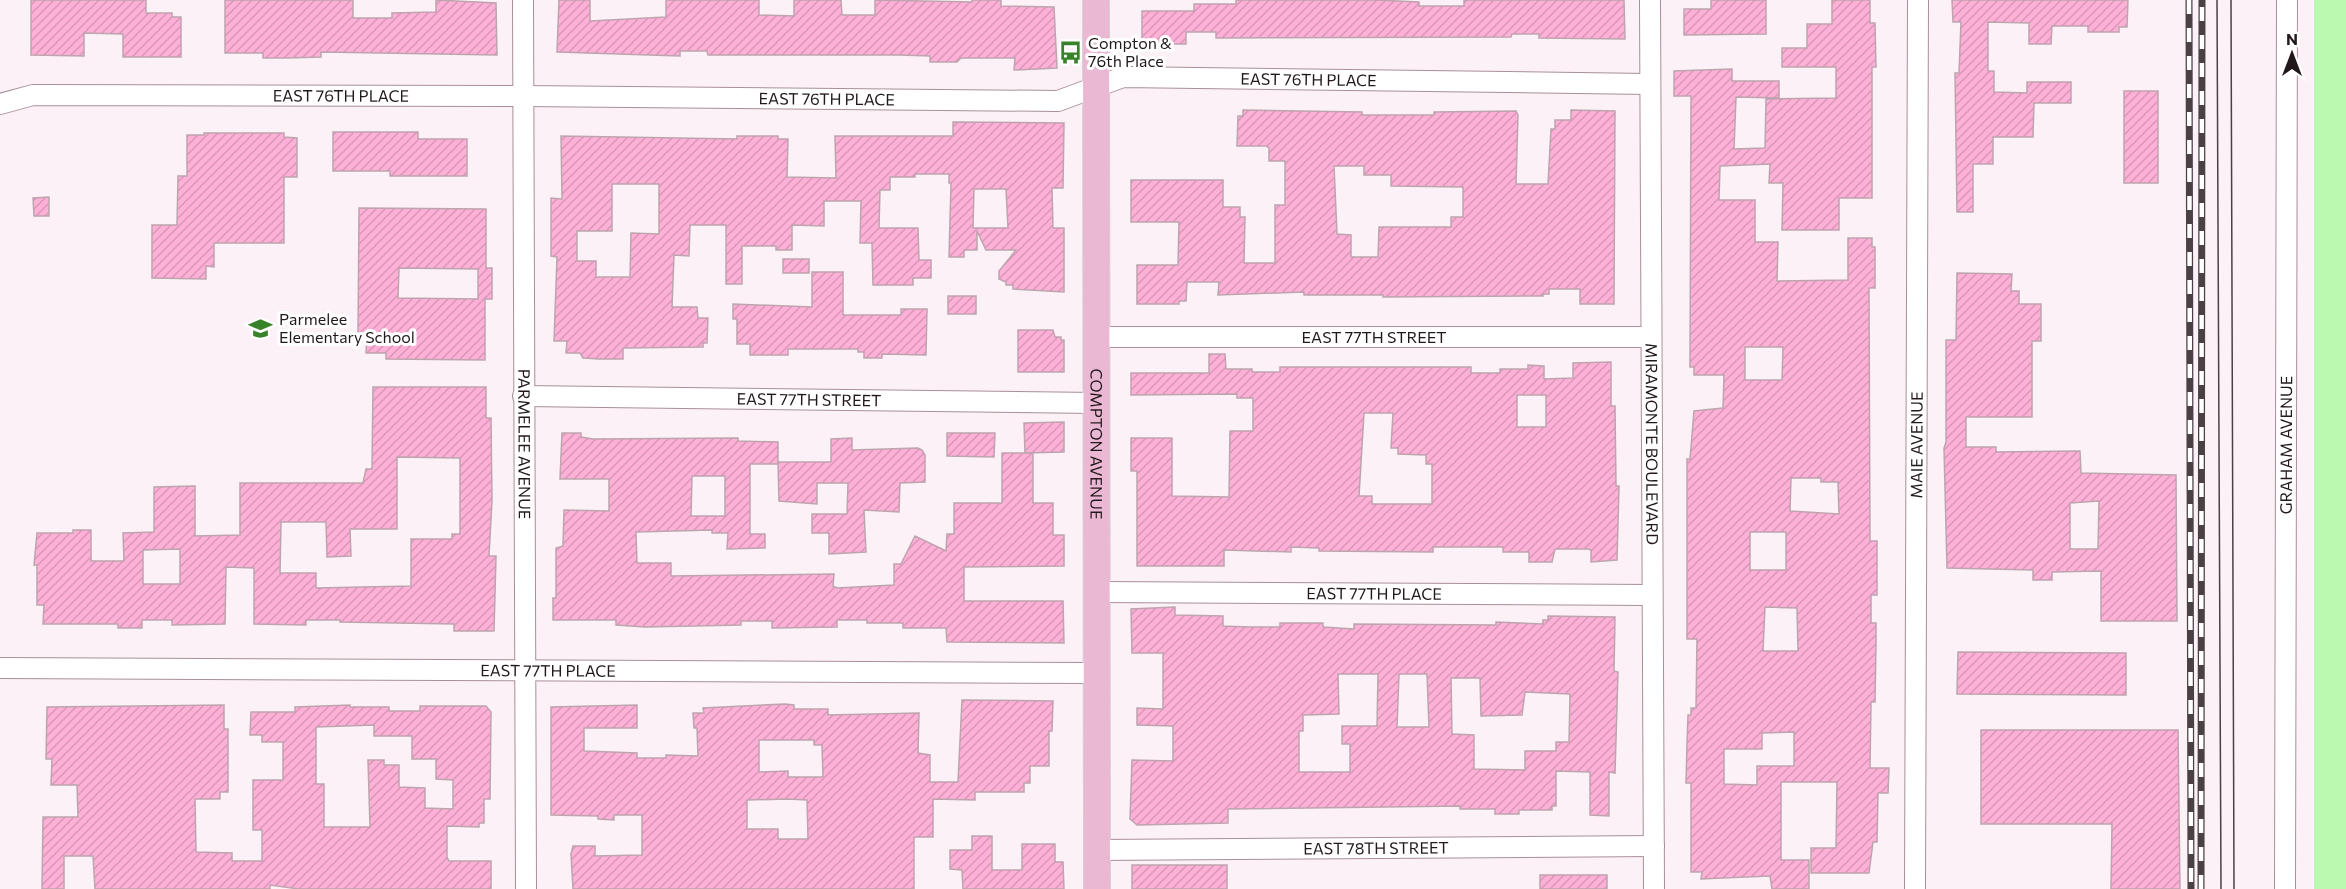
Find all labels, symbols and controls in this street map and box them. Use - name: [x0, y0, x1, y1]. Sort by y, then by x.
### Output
- north arrow: [2262, 24, 2322, 84]
- text: N: [2286, 29, 2298, 48]
- place label: Compton & 76th Place: [1088, 33, 1172, 70]
- bus stop icon: Compton & 76th Place: [1057, 39, 1083, 65]
- street label: EAST 76TH PLACE: [1240, 69, 1377, 89]
- street label: EAST 76TH PLACE: [273, 85, 409, 105]
- street label: EAST 76TH PLACE: [759, 88, 895, 108]
- place label: Parmelee Elementary School: [279, 309, 415, 346]
- school or university icon: Parmelee Elementary School: [248, 315, 274, 341]
- street label: EAST 77TH STREET: [1302, 327, 1446, 346]
- street label: MIRAMONTE BOULEVARD: [1643, 343, 1662, 545]
- street label: PARMELEE AVENUE: [515, 369, 535, 519]
- street label: COMPTON AVENUE: [1087, 369, 1107, 519]
- street label: GRAHAM AVENUE: [2276, 376, 2295, 514]
- street label: EAST 77TH STREET: [736, 389, 881, 409]
- street label: MAIE AVENUE: [1906, 391, 1926, 499]
- street label: EAST 77TH PLACE: [1306, 583, 1442, 603]
- street label: EAST 77TH PLACE: [480, 660, 616, 680]
- street label: EAST 78TH STREET: [1303, 837, 1449, 858]

